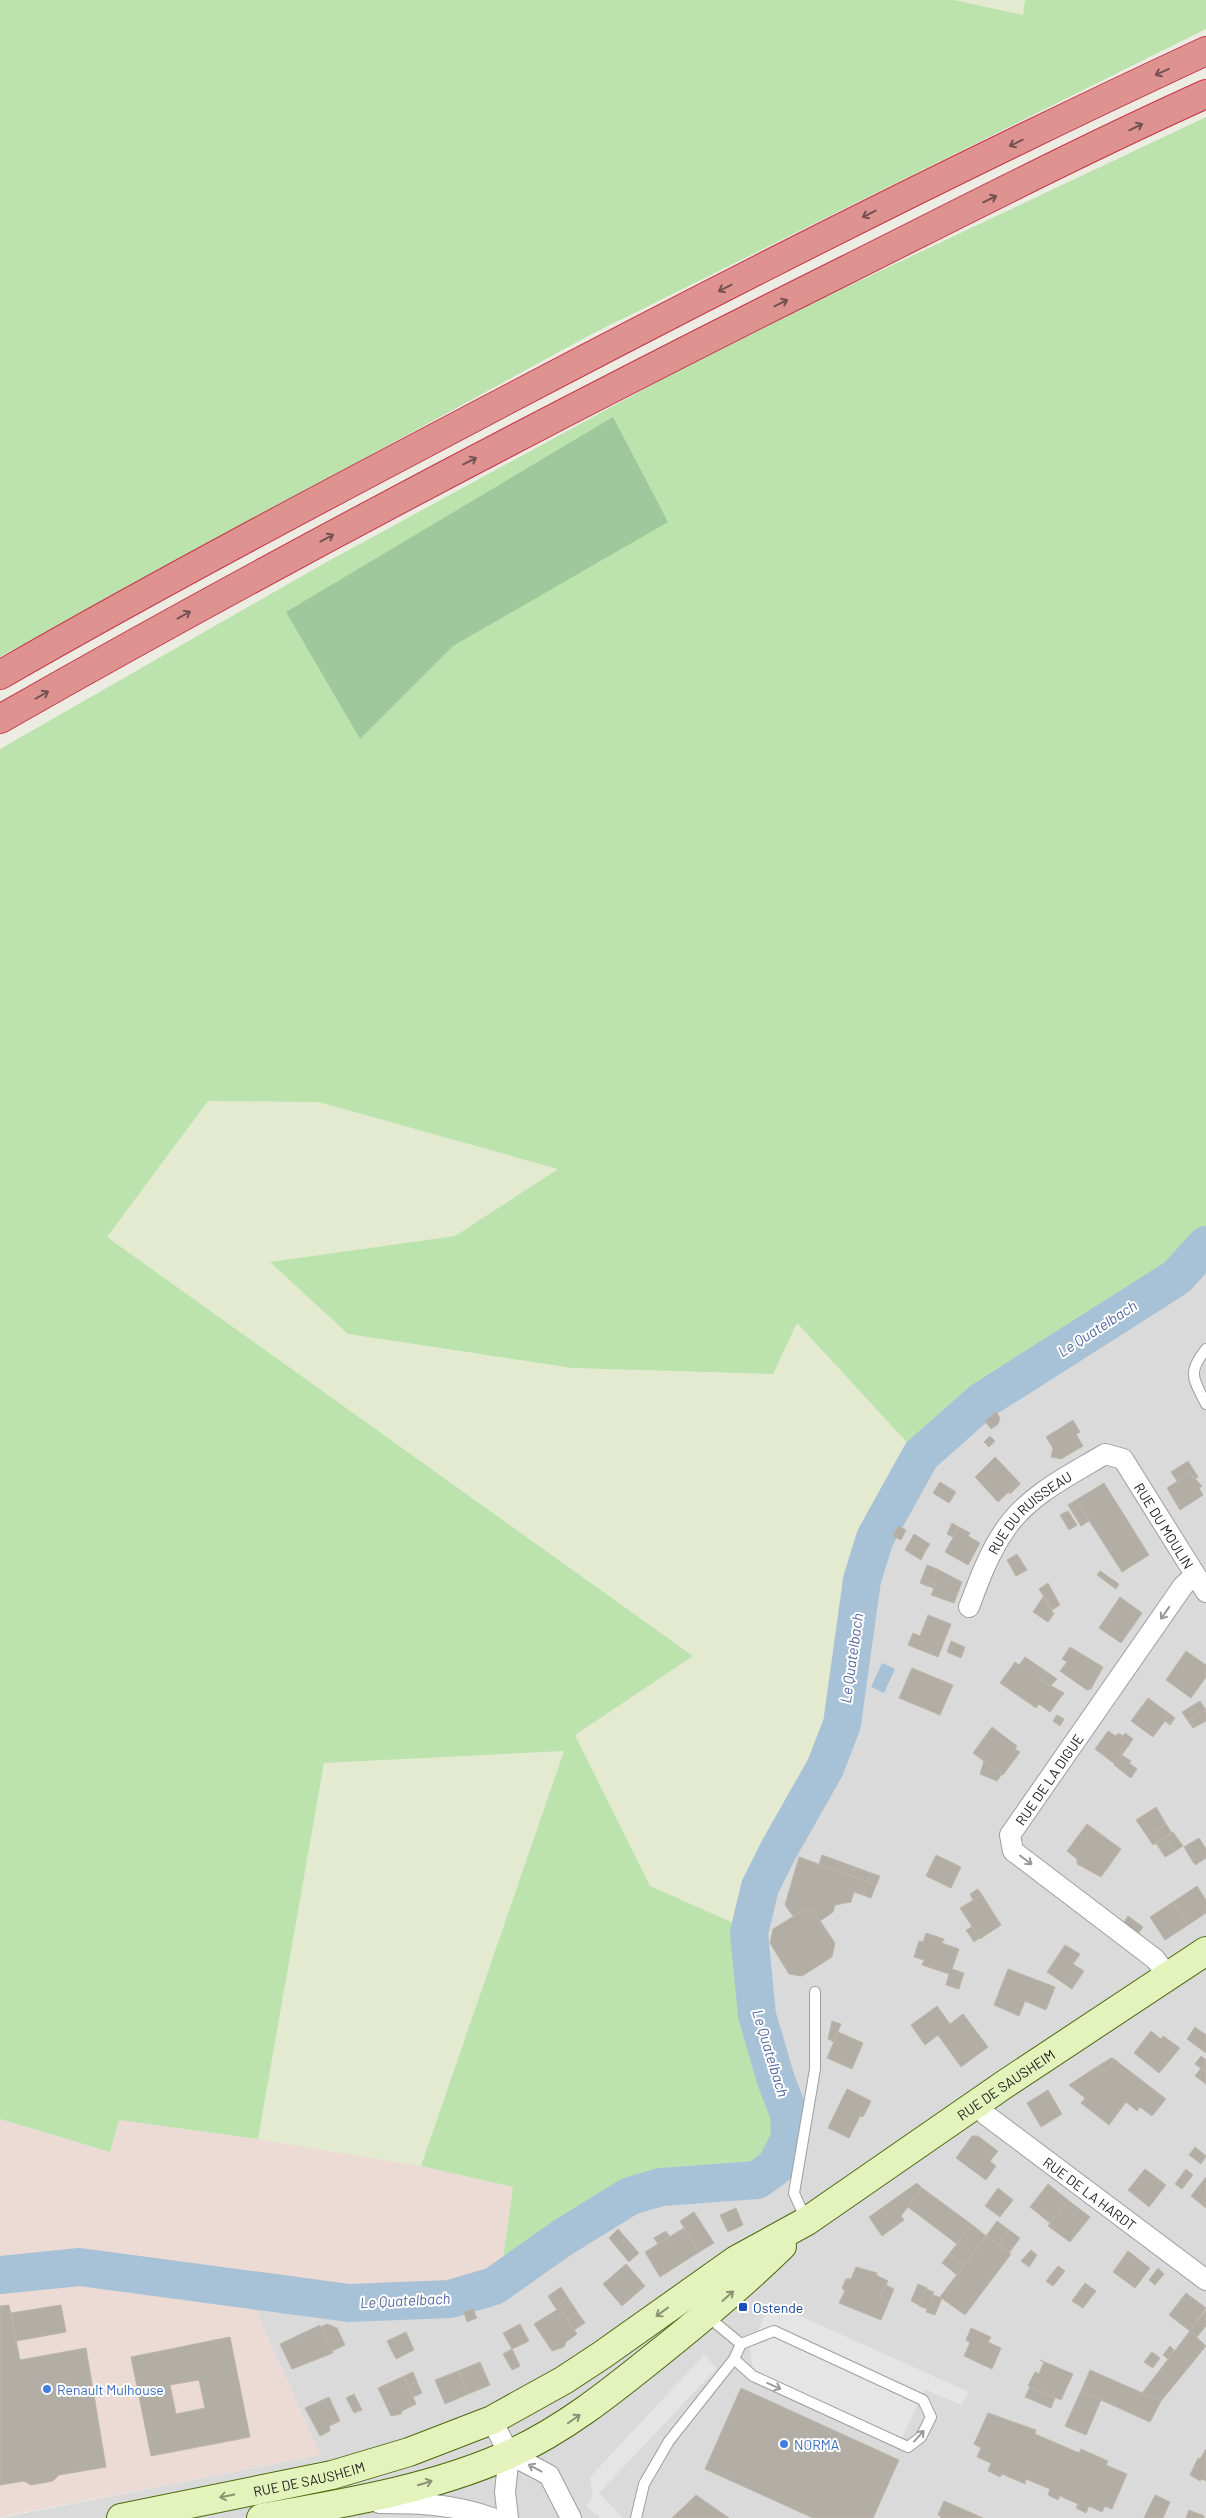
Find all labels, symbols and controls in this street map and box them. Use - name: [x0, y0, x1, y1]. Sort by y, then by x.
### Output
- one-way arrow: [1155, 68, 1170, 77]
- one-way arrow: [1128, 122, 1143, 131]
- one-way arrow: [1008, 138, 1023, 148]
- one-way arrow: [982, 194, 997, 203]
- one-way arrow: [862, 209, 877, 219]
- one-way arrow: [717, 283, 732, 293]
- one-way arrow: [773, 297, 788, 307]
- one-way arrow: [462, 456, 477, 465]
- one-way arrow: [319, 533, 334, 542]
- one-way arrow: [176, 610, 191, 620]
- one-way arrow: [35, 690, 50, 700]
- water label: Le Quatelbach: [1054, 1296, 1140, 1360]
- street label: RUE DU RUISSEAU: [984, 1467, 1075, 1557]
- street label: RUE DU MOULIN: [1131, 1479, 1198, 1572]
- one-way arrow: [1160, 1605, 1170, 1619]
- water label: Le Quatelbach: [836, 1612, 866, 1704]
- street label: RUE DE LA DIGUE: [1011, 1730, 1086, 1828]
- one-way arrow: [1019, 1855, 1033, 1865]
- water label: Le Quatelbach: [749, 2007, 793, 2099]
- street label: RUE DE SAUSHEIM: [954, 2045, 1058, 2123]
- street label: RUE DE LA HARDT: [1040, 2153, 1140, 2233]
- water label: Le Quatelbach: [359, 2289, 451, 2311]
- one-way arrow: [722, 2290, 735, 2302]
- place label: Ostende: [753, 2299, 803, 2316]
- marker: Ostende: [737, 2301, 749, 2313]
- one-way arrow: [656, 2307, 669, 2318]
- place label: Renault Mulhouse: [57, 2381, 164, 2398]
- one-way arrow: [766, 2381, 781, 2391]
- marker: Renault Mulhouse: [41, 2383, 53, 2395]
- one-way arrow: [566, 2413, 580, 2423]
- one-way arrow: [914, 2430, 925, 2443]
- place label: NORMA: [794, 2436, 840, 2453]
- marker: NORMA: [778, 2438, 790, 2450]
- street label: RUE DE SAUSHEIM: [252, 2457, 367, 2499]
- one-way arrow: [528, 2462, 543, 2472]
- one-way arrow: [417, 2478, 433, 2487]
- one-way arrow: [219, 2492, 235, 2502]

